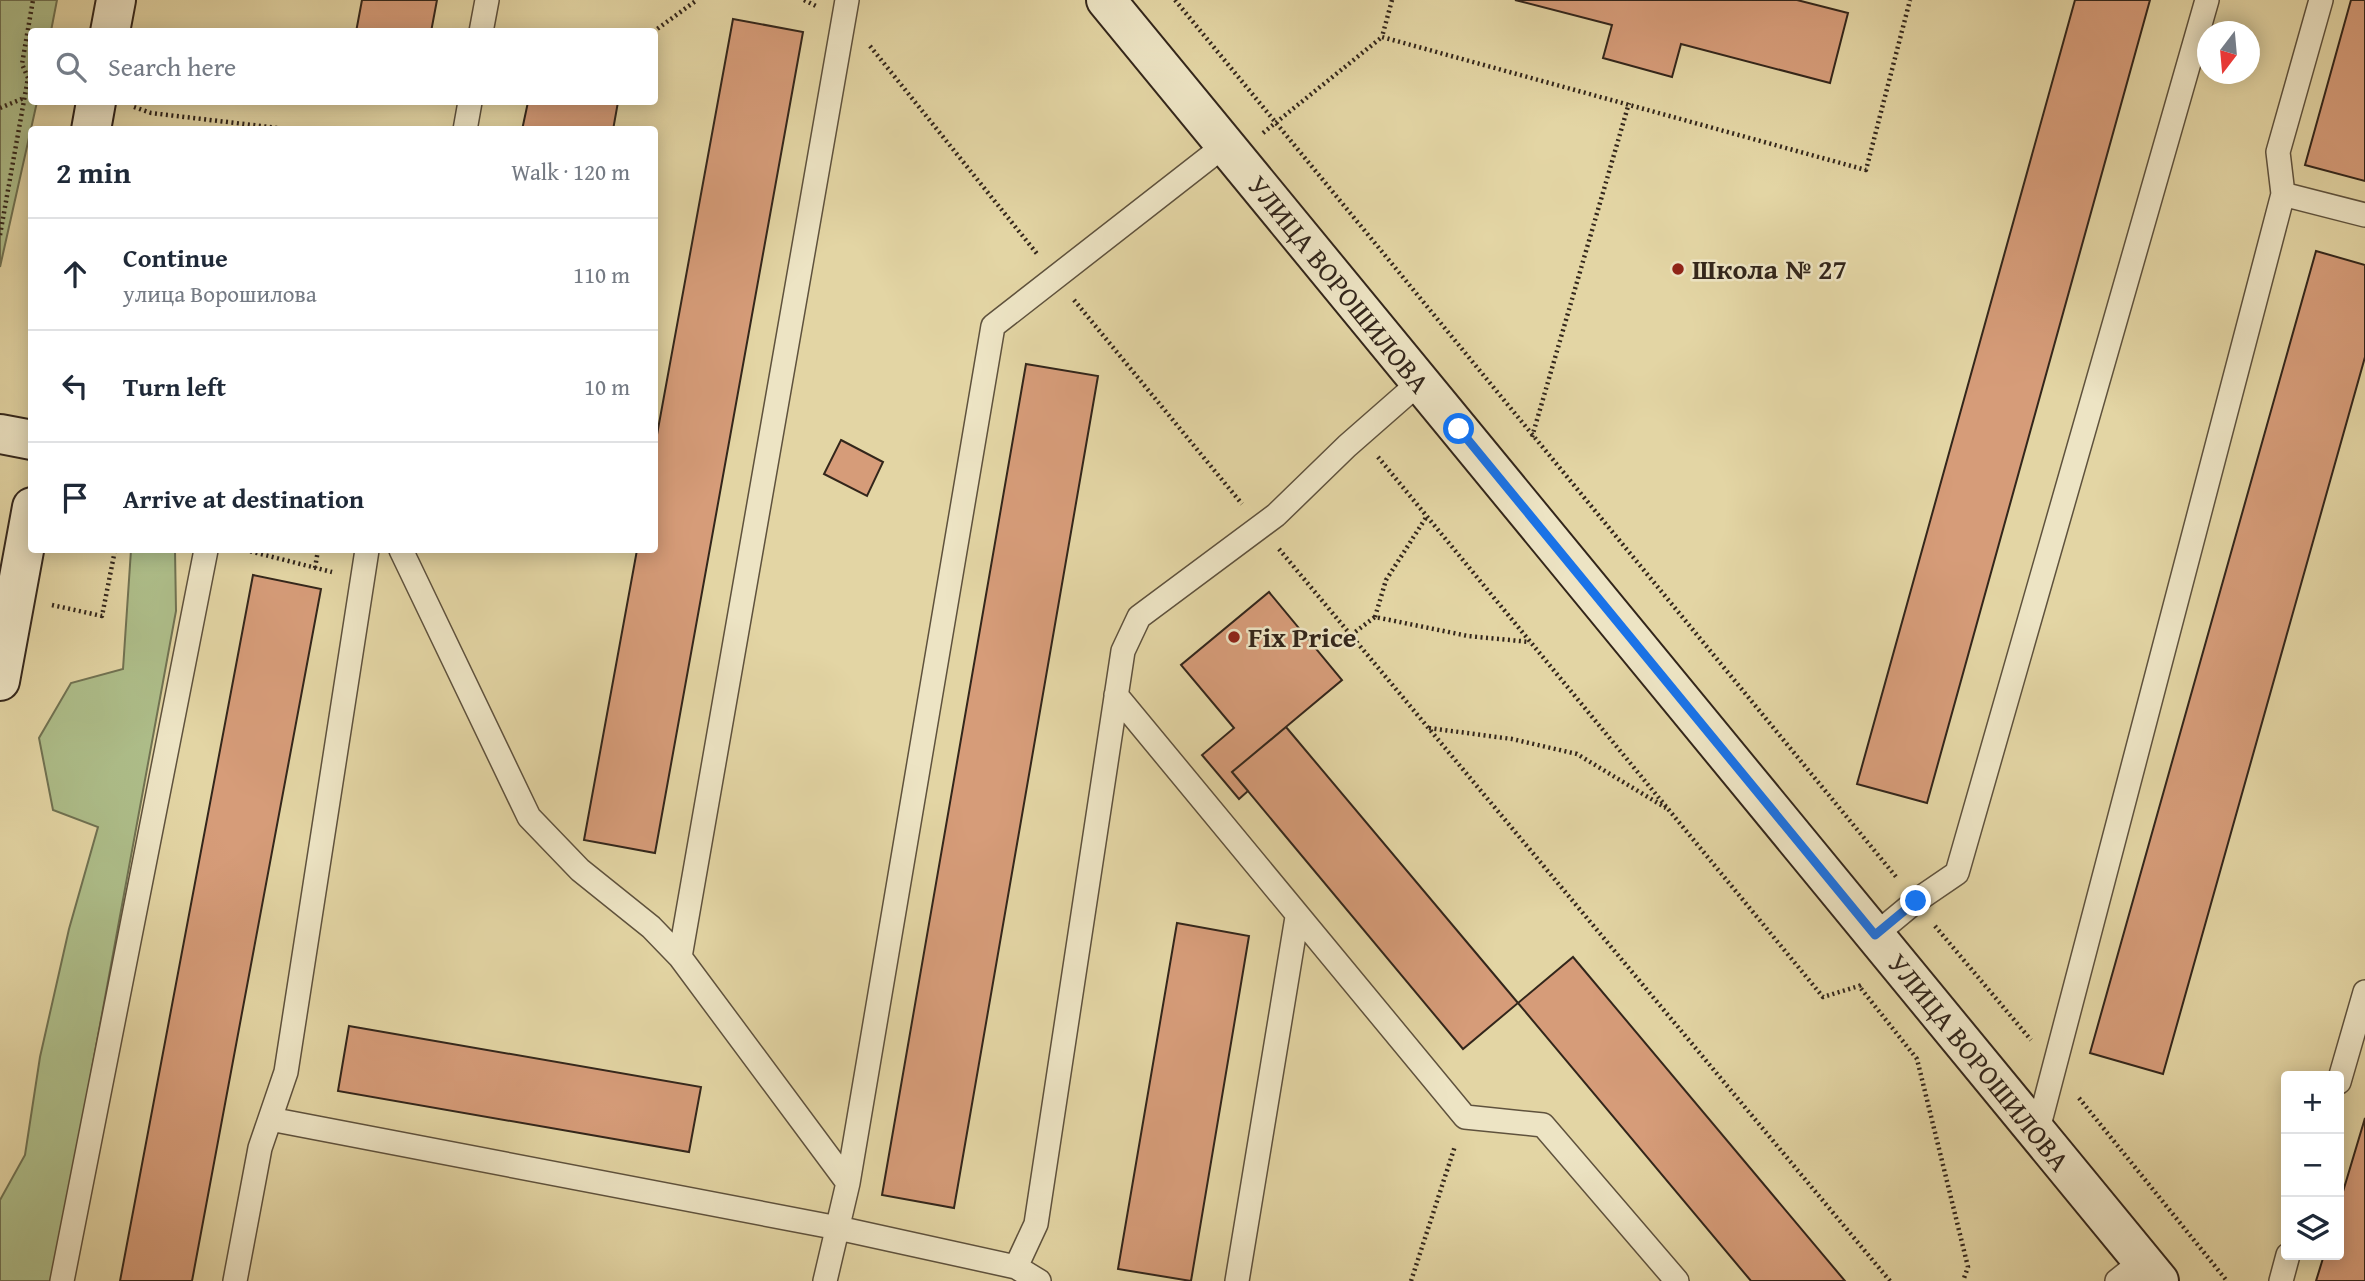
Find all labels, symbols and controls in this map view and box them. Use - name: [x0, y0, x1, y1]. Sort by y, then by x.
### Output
- north arrow: [2197, 21, 2260, 84]
- search box: [28, 28, 658, 105]
- text: Search here: [108, 47, 236, 86]
- icon: search: [52, 48, 90, 86]
- text: 2 min: [56, 150, 131, 194]
- text: Walk · 120 m: [511, 155, 630, 188]
- street label: УЛИЦА ВОРОШИЛОВА: [1239, 166, 1440, 401]
- text: Continue: [123, 238, 228, 277]
- place label: Школа № 27: [1692, 248, 1847, 289]
- icon: ahead: [56, 255, 94, 293]
- text: 110 m: [573, 258, 630, 291]
- marker: Школа № 27: [1670, 261, 1686, 277]
- text: улица Ворошилова: [123, 277, 317, 310]
- icon: left: [56, 367, 94, 405]
- text: Turn left: [123, 367, 226, 406]
- text: 10 m: [584, 370, 630, 403]
- route start: [1443, 413, 1474, 444]
- icon: arrive: [56, 479, 94, 517]
- text: Arrive at destination: [123, 479, 364, 518]
- place label: Fix Price: [1248, 616, 1357, 657]
- marker: Fix Price: [1226, 629, 1242, 645]
- route end: [1900, 885, 1931, 916]
- street label: УЛИЦА ВОРОШИЛОВА: [1879, 944, 2080, 1179]
- map controls: [2281, 1071, 2344, 1260]
- button: +: [2281, 1071, 2344, 1134]
- button: −: [2281, 1134, 2344, 1197]
- button: layers: [2281, 1197, 2344, 1260]

